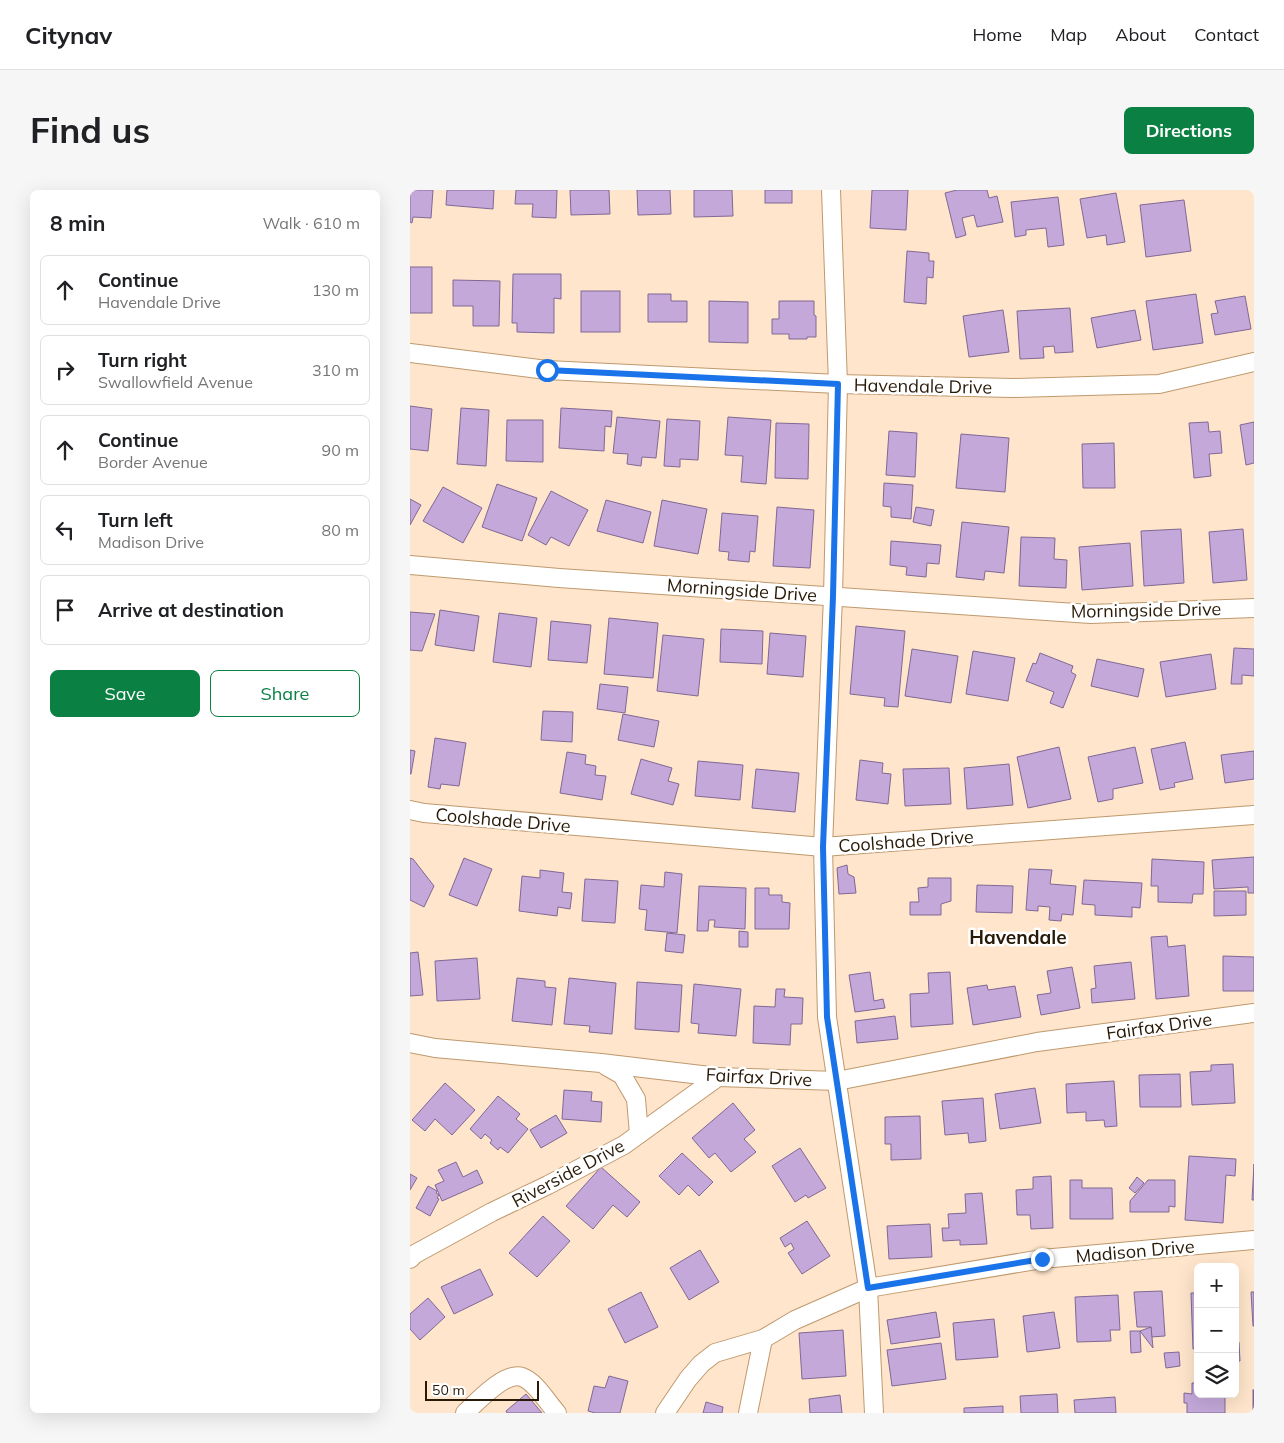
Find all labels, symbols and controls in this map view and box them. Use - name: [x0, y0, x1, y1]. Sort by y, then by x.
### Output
- text: Citynav: [25, 20, 112, 50]
- text: Home: [972, 23, 1022, 46]
- text: Map: [1050, 23, 1087, 46]
- text: About: [1115, 23, 1166, 46]
- text: Contact: [1194, 23, 1259, 46]
- button: Directions: [1124, 107, 1254, 154]
- text: Find us: [30, 108, 150, 152]
- text: 8 min: [50, 210, 105, 236]
- text: Walk · 610 m: [262, 213, 360, 233]
- text: Continue: [98, 268, 178, 292]
- icon: ahead: [51, 276, 79, 304]
- text: 130 m: [312, 280, 359, 300]
- text: Havendale Drive: [98, 292, 221, 312]
- text: Turn right: [98, 348, 187, 372]
- icon: right: [51, 356, 79, 384]
- route start: [536, 359, 559, 382]
- text: 310 m: [312, 360, 359, 380]
- text: Swallowfield Avenue: [98, 372, 253, 392]
- street label: Havendale Drive: [854, 373, 992, 399]
- text: Continue: [98, 428, 178, 452]
- icon: ahead: [51, 436, 79, 464]
- text: 90 m: [322, 440, 359, 460]
- text: Border Avenue: [98, 452, 208, 472]
- text: Turn left: [98, 508, 173, 532]
- icon: left: [51, 516, 79, 544]
- text: 80 m: [322, 520, 359, 540]
- text: Madison Drive: [98, 532, 204, 552]
- street label: Morningside Drive: [666, 573, 818, 607]
- icon: arrive: [51, 596, 79, 624]
- street label: Morningside Drive: [1071, 597, 1221, 623]
- text: Arrive at destination: [98, 598, 284, 622]
- button: Save: [50, 670, 200, 717]
- button: Share: [210, 670, 360, 717]
- street label: Coolshade Drive: [434, 803, 572, 837]
- street label: Coolshade Drive: [838, 825, 974, 857]
- district label: Havendale: [969, 925, 1067, 949]
- street label: Fairfax Drive: [1105, 1007, 1213, 1045]
- street label: Fairfax Drive: [705, 1063, 813, 1091]
- street label: Riverside Drive: [508, 1134, 628, 1212]
- street label: Madison Drive: [1075, 1234, 1195, 1268]
- route end: [1031, 1248, 1054, 1271]
- map controls: [1194, 1263, 1239, 1398]
- button: +: [1194, 1263, 1239, 1308]
- button: −: [1194, 1308, 1239, 1353]
- button: layers: [1194, 1353, 1239, 1398]
- scale bar: [425, 1378, 539, 1401]
- text: 50 m: [432, 1381, 465, 1399]

